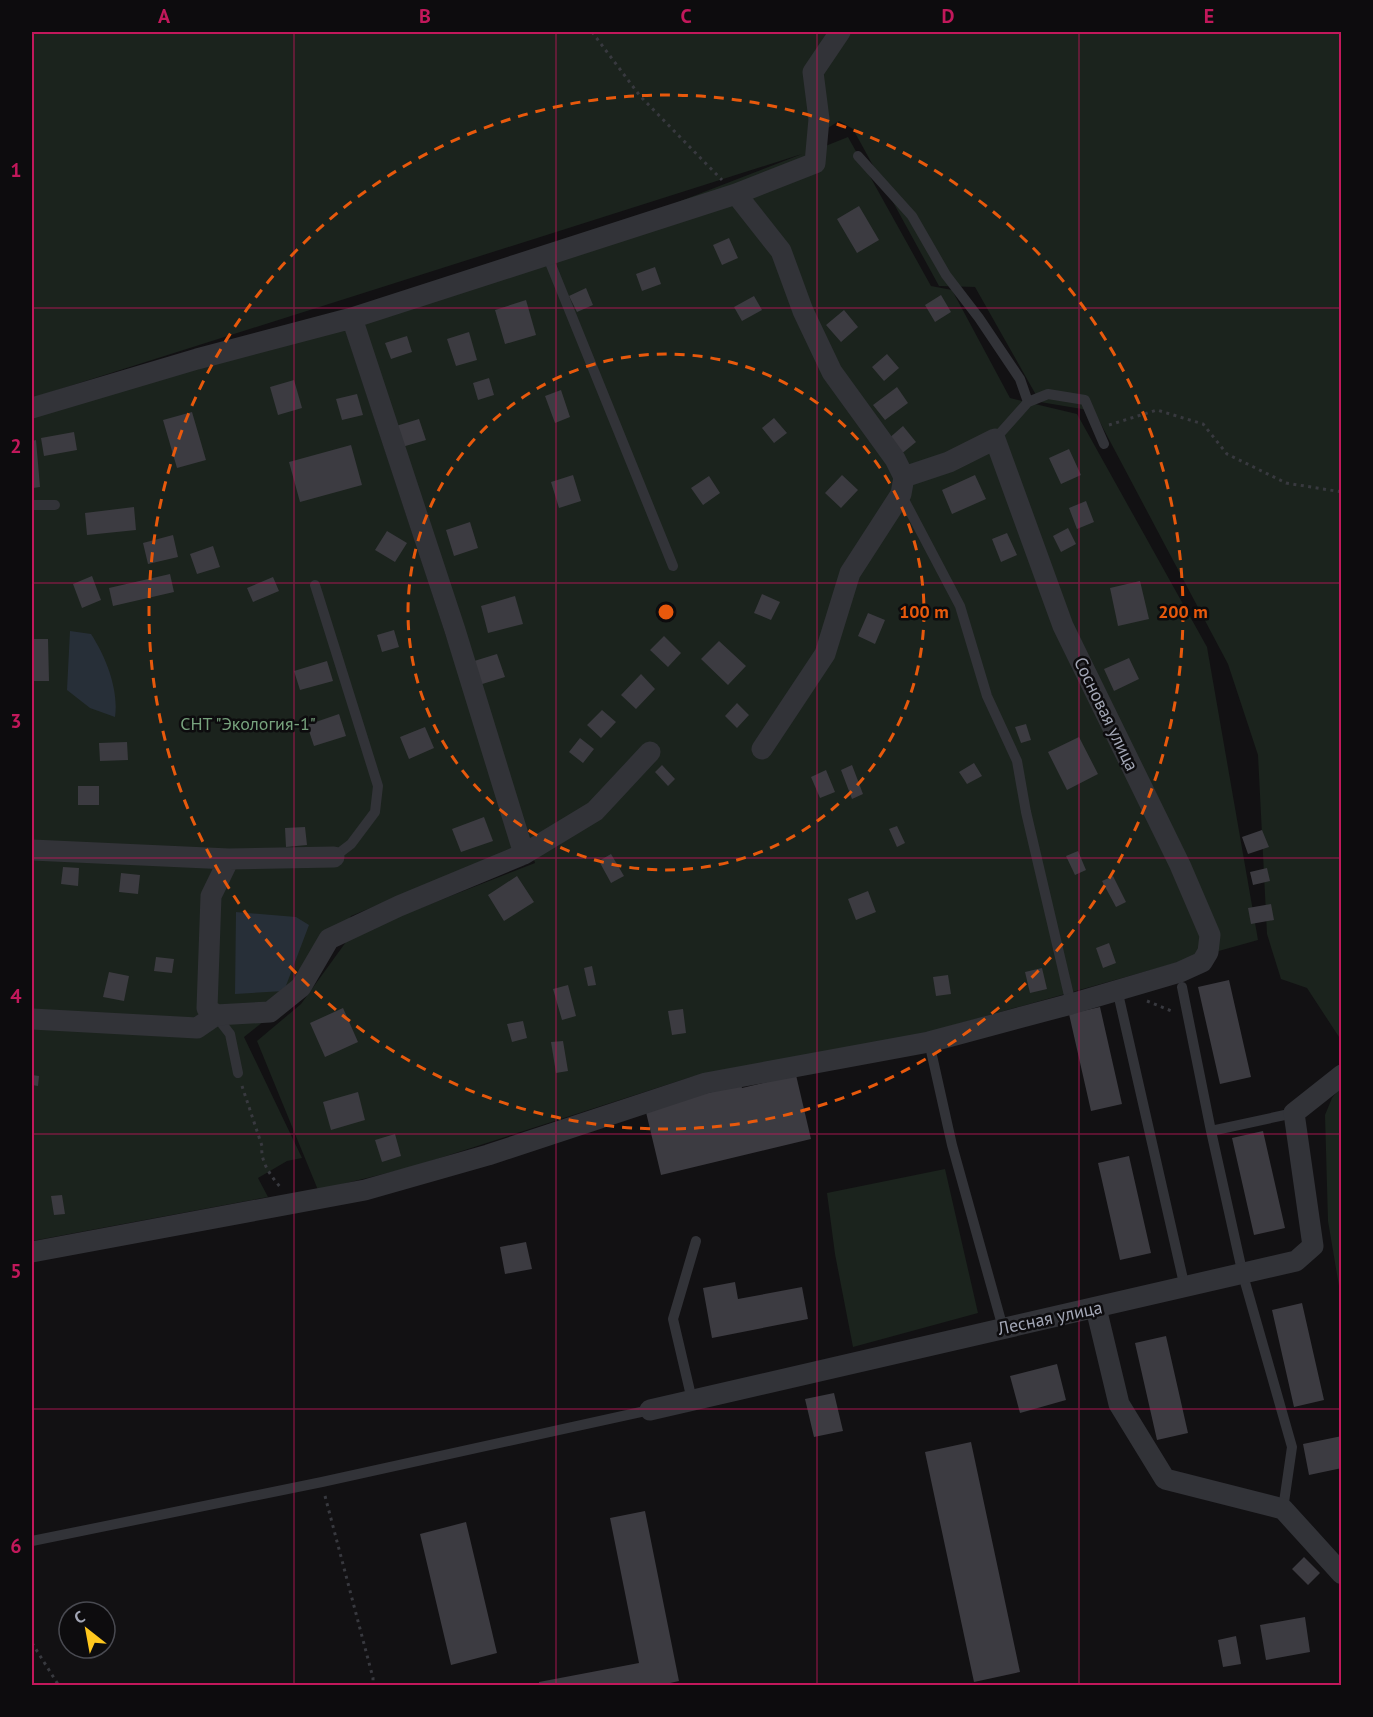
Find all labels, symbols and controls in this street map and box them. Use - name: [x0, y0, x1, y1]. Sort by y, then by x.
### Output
- text: A: [158, 3, 171, 29]
- text: B: [419, 3, 431, 29]
- text: C: [680, 3, 692, 29]
- text: D: [942, 3, 955, 29]
- text: E: [1204, 3, 1214, 29]
- text: 1: [10, 157, 22, 183]
- text: 2: [10, 433, 22, 459]
- text: 100 m: [899, 600, 949, 623]
- text: 200 m: [1158, 600, 1208, 623]
- centre of rings: [656, 602, 676, 622]
- street label: Сосновая улица: [1069, 653, 1144, 774]
- text: 3: [10, 708, 22, 734]
- park label: СНТ "Экология-1": [180, 712, 316, 735]
- text: 4: [10, 983, 22, 1009]
- text: 5: [10, 1258, 22, 1284]
- street label: Лесная улица: [995, 1295, 1104, 1340]
- text: 6: [10, 1533, 22, 1559]
- north arrow: [57, 1600, 117, 1660]
- text: С: [70, 1606, 88, 1628]

